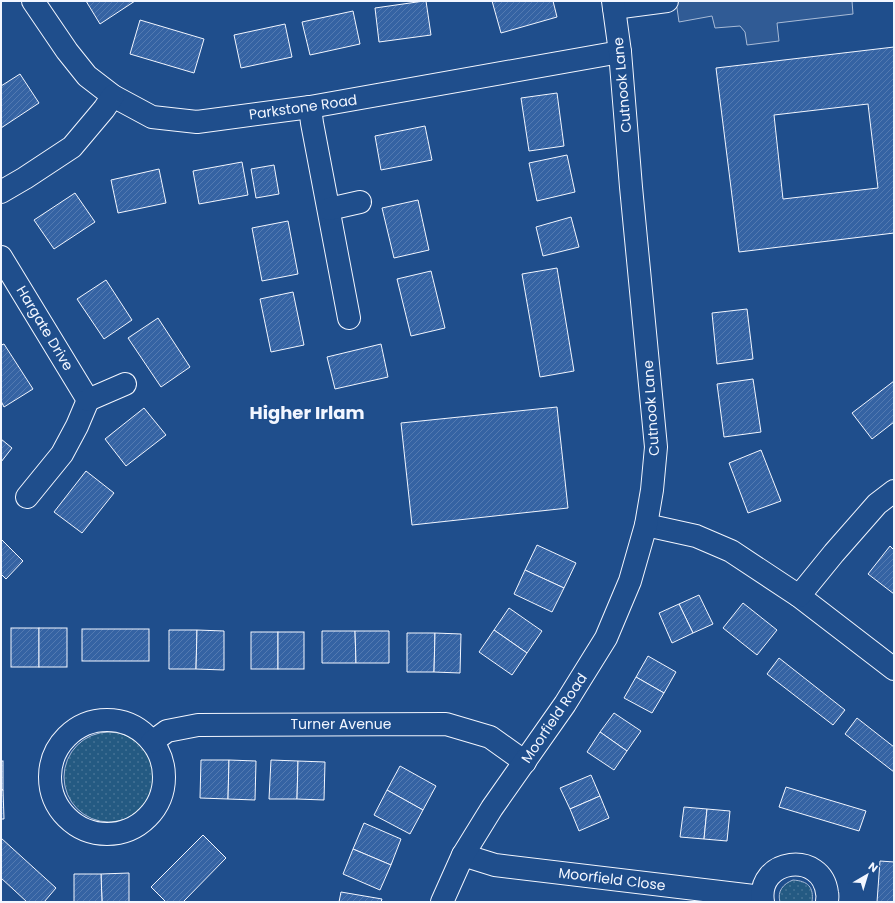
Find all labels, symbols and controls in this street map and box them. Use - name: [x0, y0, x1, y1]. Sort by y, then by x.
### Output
- street label: Cutnook Lane: [608, 36, 636, 134]
- street label: Parkstone Road: [248, 90, 358, 124]
- street label: Hargate Drive: [12, 282, 78, 375]
- street label: Cutnook Lane: [638, 359, 664, 457]
- district label: Higher Irlam: [249, 400, 365, 425]
- street label: Moorfield Road: [516, 669, 592, 767]
- street label: Turner Avenue: [291, 714, 392, 734]
- north arrow: [847, 855, 887, 895]
- text: N: [865, 858, 881, 876]
- street label: Moorfield Close: [557, 863, 667, 896]

